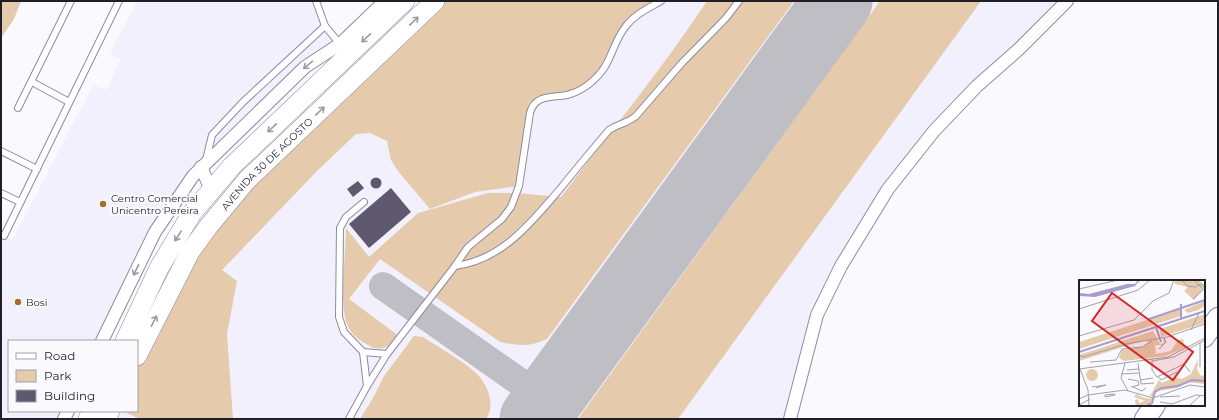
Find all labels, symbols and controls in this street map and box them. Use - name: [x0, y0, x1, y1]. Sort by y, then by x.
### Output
- one-way arrow: [409, 16, 419, 26]
- one-way arrow: [361, 33, 371, 43]
- one-way arrow: [302, 61, 313, 69]
- one-way arrow: [315, 106, 325, 116]
- street label: AVENIDA 30 DE AGOSTO: [218, 115, 315, 213]
- one-way arrow: [267, 123, 277, 132]
- place label: Centro Comercial Unicentro Pereira: [111, 192, 199, 217]
- marker: Centro Comercial Unicentro Pereira: [98, 199, 108, 209]
- one-way arrow: [174, 230, 182, 241]
- one-way arrow: [132, 264, 139, 276]
- inset map: [1079, 280, 1205, 406]
- place label: Bosi: [26, 296, 47, 309]
- marker: Bosi: [13, 297, 23, 307]
- one-way arrow: [151, 315, 159, 327]
- legend: [8, 340, 138, 412]
- text: Road: [44, 348, 75, 363]
- text: Park: [44, 368, 72, 383]
- text: Building: [44, 388, 95, 403]

